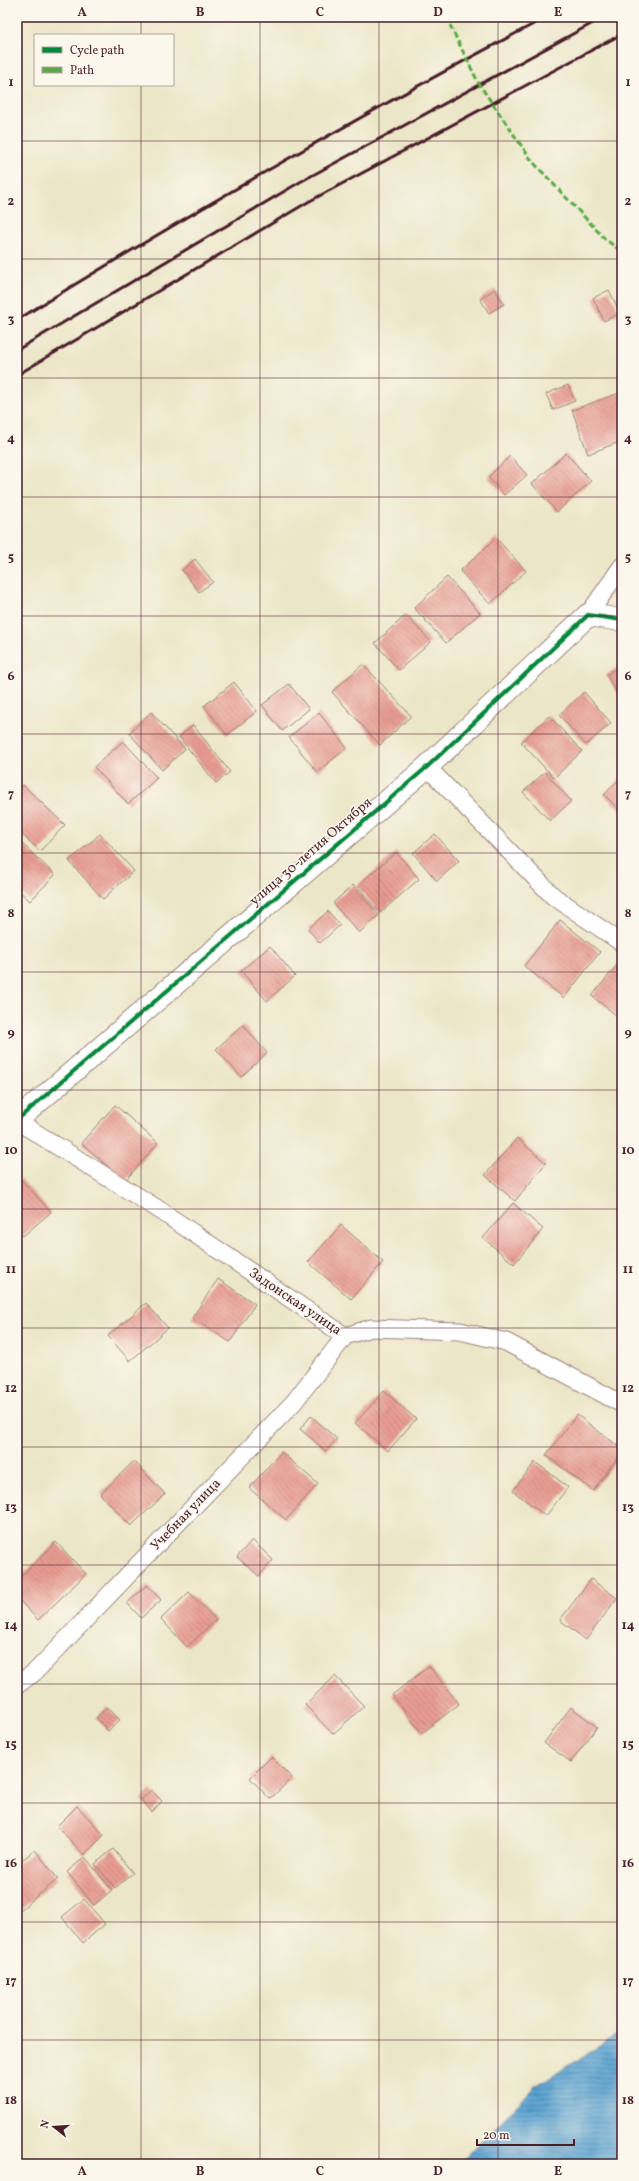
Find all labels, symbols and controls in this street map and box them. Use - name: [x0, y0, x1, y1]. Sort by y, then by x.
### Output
- text: A: [77, 4, 87, 22]
- text: B: [196, 4, 205, 22]
- text: C: [316, 4, 324, 22]
- text: D: [433, 4, 443, 22]
- text: E: [554, 4, 562, 22]
- legend: [34, 34, 174, 86]
- text: Cycle path: [70, 43, 125, 59]
- text: Path: [70, 63, 94, 79]
- text: 1: [8, 74, 14, 92]
- text: 1: [625, 74, 631, 92]
- text: 2: [8, 193, 15, 211]
- text: 2: [625, 193, 632, 211]
- text: 3: [8, 311, 15, 329]
- text: 3: [625, 311, 632, 329]
- text: 4: [7, 430, 15, 448]
- text: 4: [624, 430, 632, 448]
- text: 5: [8, 549, 14, 567]
- text: 5: [625, 549, 631, 567]
- text: 6: [7, 668, 15, 686]
- text: 6: [624, 668, 632, 686]
- text: 7: [8, 786, 14, 804]
- text: 7: [625, 786, 631, 804]
- street label: улица 30-летия Октября: [246, 793, 376, 911]
- text: 8: [7, 905, 15, 923]
- text: 8: [624, 905, 632, 923]
- text: 9: [7, 1024, 15, 1042]
- text: 9: [624, 1024, 632, 1042]
- text: 10: [4, 1142, 18, 1160]
- text: 10: [621, 1142, 635, 1160]
- text: 11: [6, 1261, 16, 1279]
- text: 11: [623, 1261, 633, 1279]
- street label: Задонская улица: [245, 1264, 345, 1340]
- text: 12: [5, 1380, 17, 1398]
- text: 12: [622, 1380, 634, 1398]
- street label: Учебная улица: [147, 1475, 225, 1555]
- text: 13: [5, 1499, 17, 1517]
- text: 13: [622, 1499, 634, 1517]
- text: 14: [4, 1617, 18, 1635]
- text: 14: [621, 1617, 635, 1635]
- text: 15: [5, 1736, 17, 1754]
- text: 15: [622, 1736, 634, 1754]
- text: 16: [5, 1855, 17, 1873]
- text: 16: [622, 1855, 634, 1873]
- text: 17: [5, 1973, 17, 1991]
- text: 17: [622, 1973, 634, 1991]
- text: 18: [5, 2092, 17, 2110]
- text: 18: [622, 2092, 634, 2110]
- north arrow: [34, 2107, 74, 2147]
- text: N: [38, 2118, 54, 2131]
- scale bar: [477, 2121, 574, 2147]
- text: 20 m: [483, 2128, 510, 2144]
- text: A: [77, 2163, 87, 2181]
- text: B: [196, 2163, 205, 2181]
- text: C: [316, 2163, 324, 2181]
- text: D: [433, 2163, 443, 2181]
- text: E: [554, 2163, 562, 2181]

